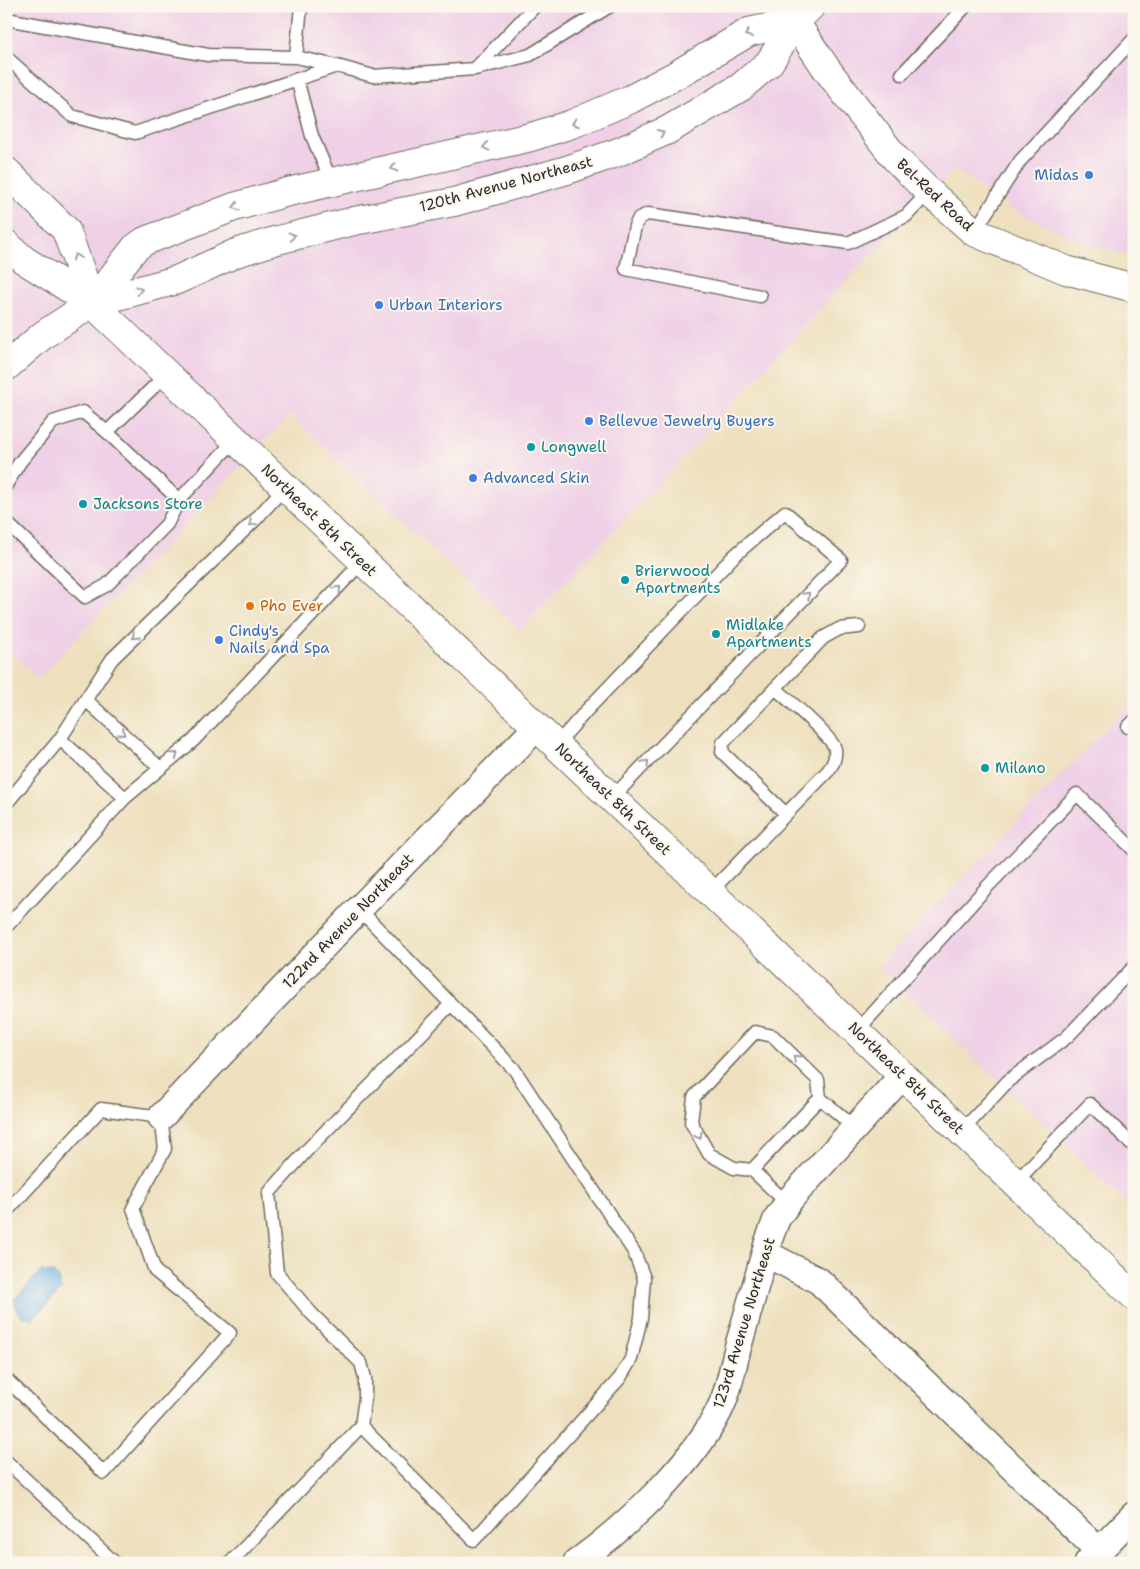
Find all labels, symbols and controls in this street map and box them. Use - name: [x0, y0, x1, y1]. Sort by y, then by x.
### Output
- one-way arrow: [745, 27, 754, 37]
- one-way arrow: [572, 117, 580, 127]
- one-way arrow: [656, 129, 665, 140]
- one-way arrow: [481, 141, 490, 152]
- street label: 120th Avenue Northeast: [417, 151, 595, 217]
- street label: Bel-Red Road: [892, 154, 978, 236]
- one-way arrow: [389, 162, 398, 173]
- place label: Midas: [1034, 165, 1079, 185]
- marker: Midas: [1083, 169, 1095, 181]
- one-way arrow: [232, 201, 240, 211]
- one-way arrow: [287, 232, 295, 242]
- one-way arrow: [72, 253, 82, 261]
- one-way arrow: [135, 286, 143, 296]
- place label: Urban Interiors: [389, 295, 503, 315]
- marker: Urban Interiors: [373, 299, 385, 311]
- place label: Bellevue Jewelry Buyers: [599, 411, 775, 431]
- marker: Bellevue Jewelry Buyers: [583, 415, 595, 427]
- place label: Longwell: [541, 437, 607, 457]
- marker: Longwell: [525, 441, 537, 453]
- street label: Northeast 8th Street: [257, 459, 381, 581]
- place label: Advanced Skin: [483, 468, 589, 488]
- marker: Advanced Skin: [467, 472, 479, 484]
- place label: Jacksons Store: [93, 494, 203, 514]
- marker: Jacksons Store: [77, 498, 89, 510]
- one-way arrow: [249, 517, 258, 526]
- place label: Brierwood Apartments: [635, 561, 721, 598]
- marker: Brierwood Apartments: [619, 574, 631, 586]
- one-way arrow: [332, 586, 341, 595]
- one-way arrow: [801, 592, 810, 601]
- place label: Pho Ever: [260, 596, 323, 616]
- marker: Pho Ever: [244, 600, 256, 612]
- place label: Midlake Apartments: [726, 615, 812, 652]
- place label: Cindy's Nails and Spa: [229, 621, 330, 658]
- marker: Midlake Apartments: [710, 628, 722, 640]
- one-way arrow: [132, 630, 141, 639]
- marker: Cindy's Nails and Spa: [213, 634, 225, 646]
- one-way arrow: [116, 727, 125, 736]
- street label: Northeast 8th Street: [551, 738, 675, 860]
- one-way arrow: [170, 752, 179, 761]
- place label: Milano: [995, 758, 1046, 778]
- one-way arrow: [640, 760, 649, 769]
- marker: Milano: [979, 762, 991, 774]
- street label: 122nd Avenue Northeast: [278, 849, 418, 993]
- street label: Northeast 8th Street: [844, 1017, 968, 1139]
- one-way arrow: [793, 1055, 802, 1064]
- one-way arrow: [693, 1130, 703, 1139]
- street label: 123rd Avenue Northeast: [708, 1235, 780, 1411]

